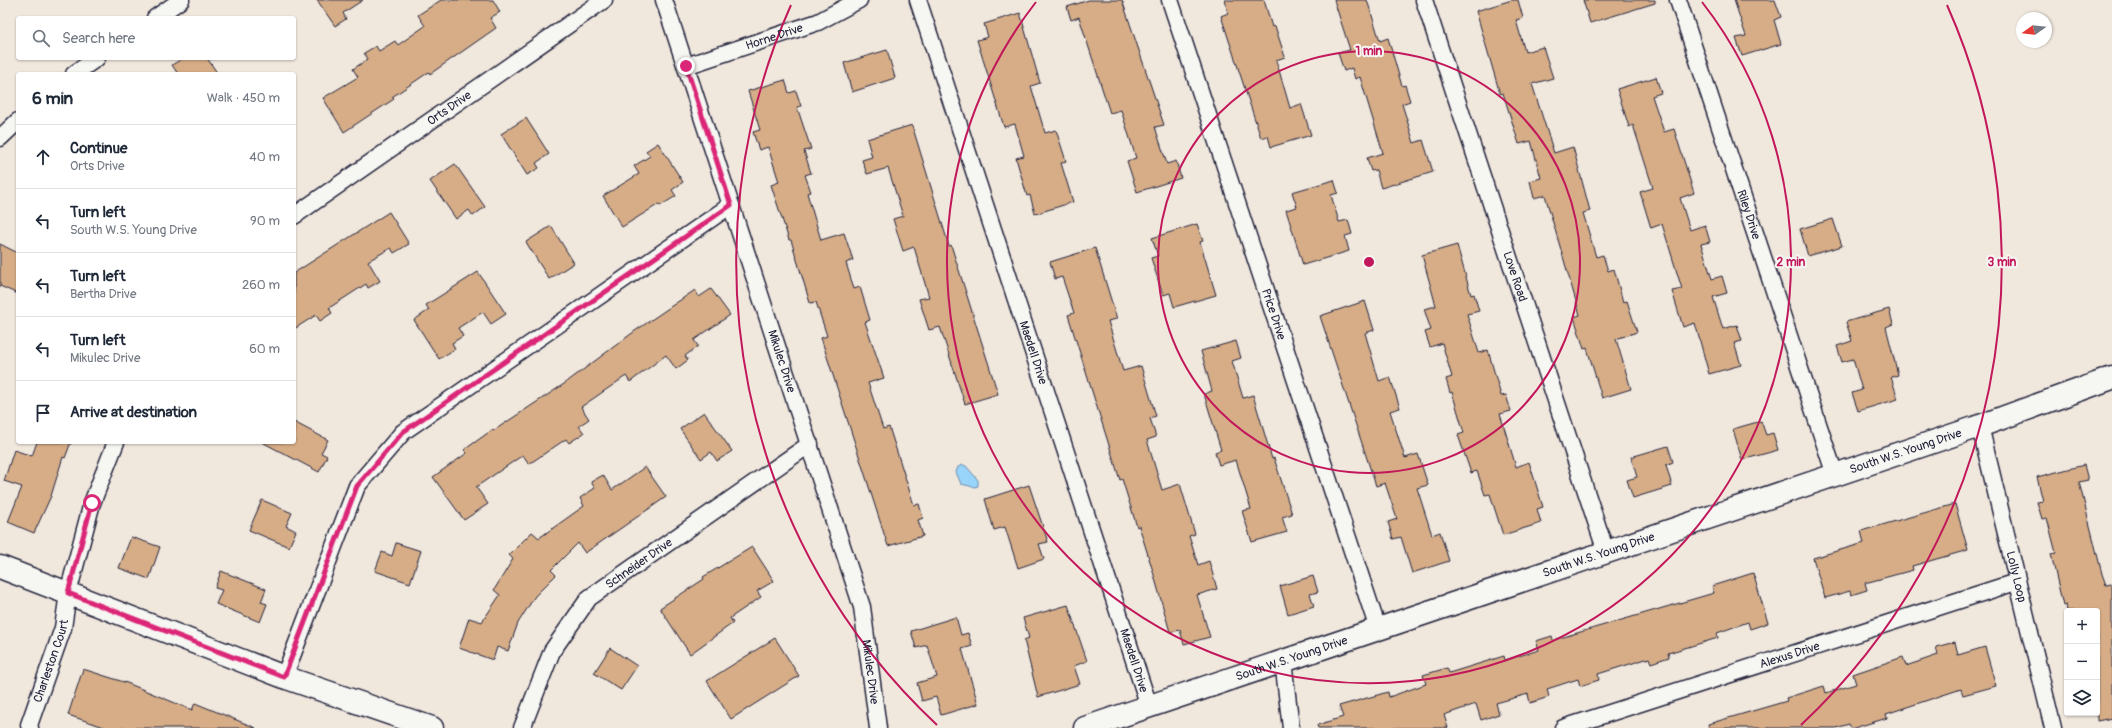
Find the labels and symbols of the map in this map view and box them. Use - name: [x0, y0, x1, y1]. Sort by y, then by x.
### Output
- north arrow: [2016, 12, 2052, 48]
- street label: Horne Drive: [744, 21, 805, 54]
- text: 1 min: [1356, 44, 1383, 59]
- route end: [677, 57, 695, 75]
- street label: Orts Drive: [424, 88, 474, 129]
- street label: Riley Drive: [1733, 188, 1764, 242]
- street label: Love Road: [1499, 249, 1530, 304]
- centre of rings: [1362, 255, 1376, 269]
- text: 2 min: [1777, 255, 1806, 270]
- text: 3 min: [1988, 255, 2017, 270]
- street label: Price Drive: [1258, 287, 1289, 342]
- street label: Maedell Drive: [1015, 319, 1050, 387]
- street label: Mikulec Drive: [764, 328, 799, 395]
- street label: South W.S. Young Drive: [1848, 426, 1964, 477]
- route start: [83, 494, 101, 512]
- street label: South W.S. Young Drive: [1541, 529, 1657, 581]
- street label: Schneider Drive: [603, 535, 676, 592]
- street label: Lolly Loop: [2003, 550, 2029, 604]
- street label: Charleston Court: [30, 619, 72, 705]
- street label: Maedell Drive: [1116, 627, 1151, 695]
- street label: South W.S. Young Drive: [1234, 633, 1350, 685]
- street label: Mikulec Drive: [858, 639, 882, 705]
- street label: Alexus Drive: [1758, 639, 1822, 672]

